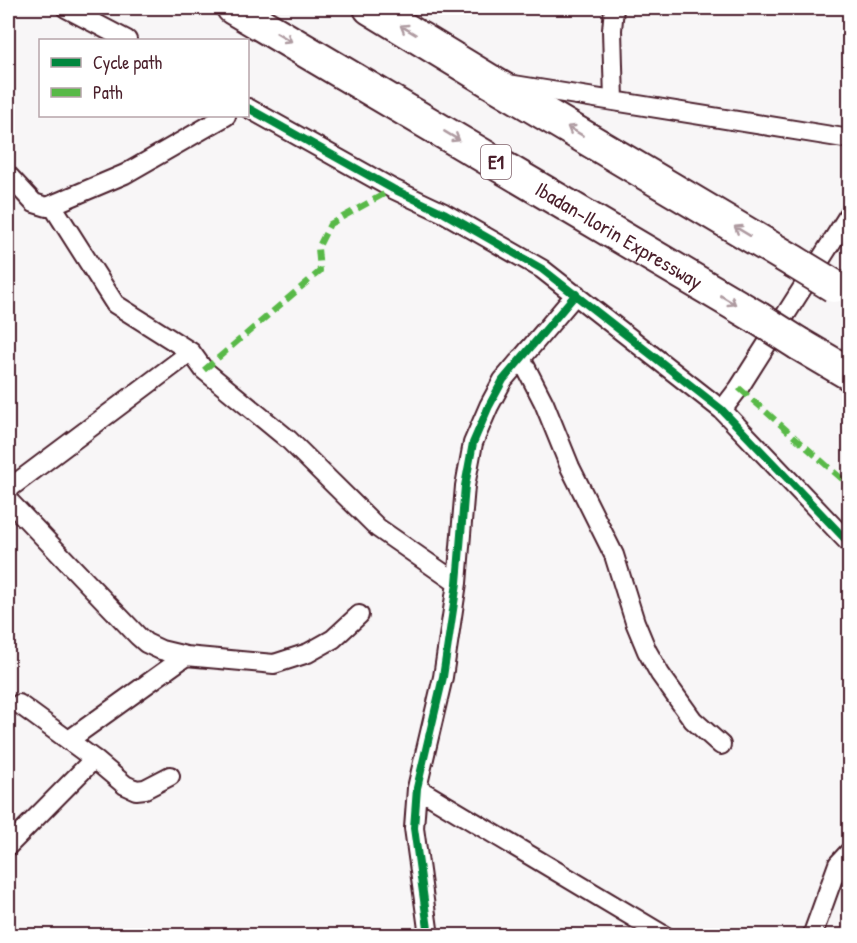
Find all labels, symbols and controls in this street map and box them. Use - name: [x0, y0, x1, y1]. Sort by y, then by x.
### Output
- one-way arrow: [400, 24, 417, 36]
- one-way arrow: [275, 32, 292, 44]
- legend: [39, 39, 249, 117]
- text: Cycle path: [93, 50, 163, 75]
- text: Path: [93, 80, 123, 105]
- one-way arrow: [567, 125, 584, 137]
- one-way arrow: [443, 131, 460, 143]
- road number: E1: [481, 145, 511, 179]
- street label: Ibadan-Ilorin Expressway: [530, 175, 708, 296]
- one-way arrow: [734, 224, 751, 236]
- one-way arrow: [719, 295, 736, 307]

